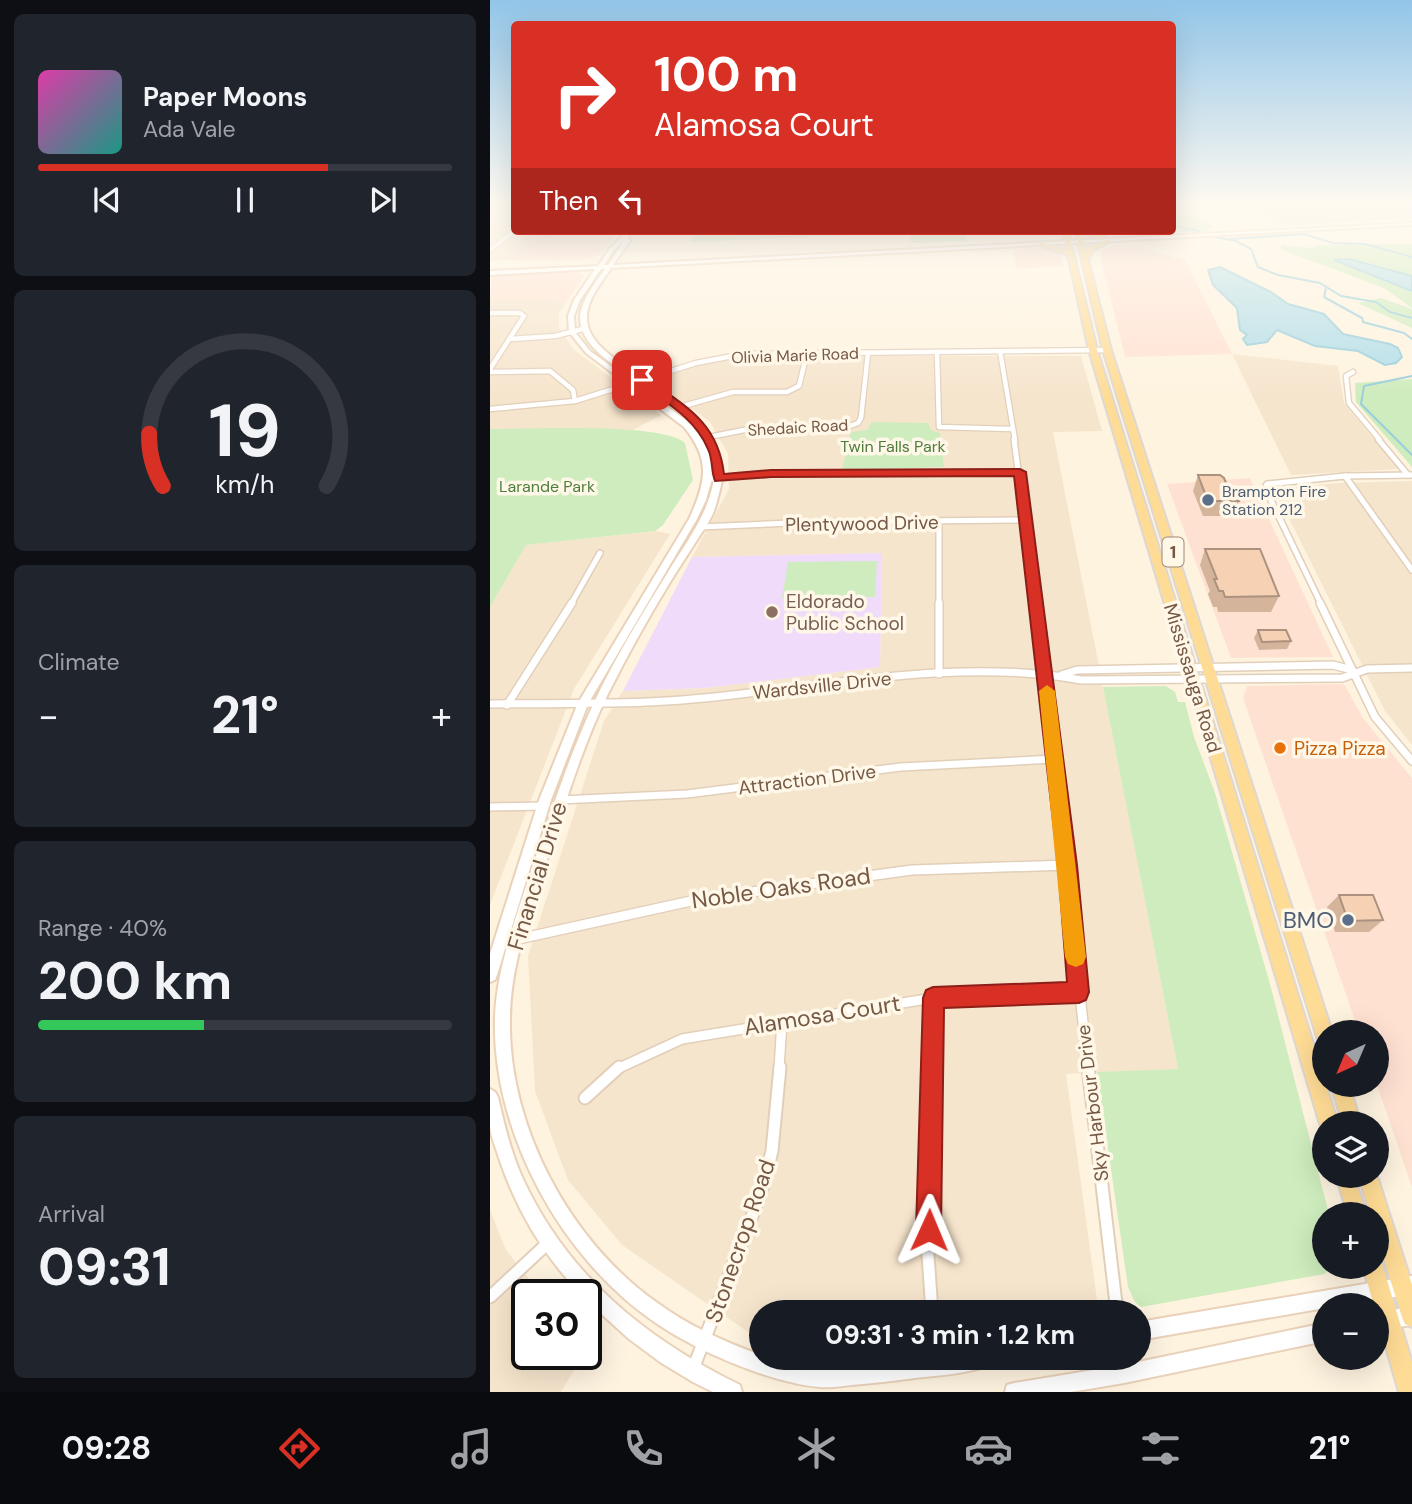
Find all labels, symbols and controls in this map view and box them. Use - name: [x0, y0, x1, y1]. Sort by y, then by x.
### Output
- text: 100 m: [654, 42, 798, 106]
- icon: right: [539, 49, 630, 140]
- text: Paper Moons: [143, 80, 307, 114]
- text: Alamosa Court: [654, 104, 874, 146]
- text: Ada Vale: [143, 114, 236, 144]
- icon: previous: [88, 181, 126, 219]
- icon: pause: [226, 181, 264, 219]
- icon: next: [364, 181, 402, 219]
- icon: left: [612, 182, 650, 220]
- text: Then: [539, 184, 598, 218]
- street label: Olivia Marie Road: [731, 343, 859, 368]
- pin: [612, 350, 672, 410]
- icon: arrive: [623, 361, 661, 399]
- text: 19: [209, 385, 281, 480]
- street label: Shedaic Road: [747, 414, 849, 441]
- park label: Twin Falls Park: [840, 436, 946, 457]
- text: km/h: [215, 468, 275, 501]
- park label: Larande Park: [499, 476, 595, 497]
- place label: Brampton Fire Station 212: [1222, 481, 1326, 520]
- marker: Brampton Fire Station 212: [1200, 492, 1216, 508]
- street label: Plentywood Drive: [785, 510, 939, 537]
- road number: 1: [1162, 538, 1184, 566]
- place label: Eldorado Public School: [786, 589, 904, 636]
- street label: Mississauga Road: [1158, 601, 1227, 756]
- marker: Eldorado Public School: [764, 604, 780, 620]
- text: Climate: [38, 647, 120, 677]
- street label: Wardsville Drive: [751, 666, 893, 705]
- text: 21°: [211, 681, 279, 749]
- text: −: [38, 691, 59, 741]
- text: +: [431, 691, 452, 741]
- place label: Pizza Pizza: [1294, 736, 1386, 761]
- marker: Pizza Pizza: [1272, 740, 1288, 756]
- street label: Attraction Drive: [737, 759, 878, 800]
- street label: Financial Drive: [500, 798, 574, 954]
- street label: Noble Oaks Road: [689, 861, 873, 915]
- place label: BMO: [1283, 905, 1334, 935]
- marker: BMO: [1340, 912, 1356, 928]
- text: Range · 40%: [38, 913, 167, 943]
- text: 200 km: [38, 947, 232, 1015]
- street label: Alamosa Court: [742, 988, 902, 1042]
- north arrow: [1312, 1020, 1390, 1097]
- map controls: [1312, 1020, 1389, 1370]
- street label: Sky Harbour Drive: [1070, 1023, 1115, 1183]
- button: layers: [1312, 1111, 1389, 1188]
- street label: Stonecrop Road: [698, 1155, 782, 1327]
- position arrow: [892, 1193, 966, 1267]
- text: Arrival: [38, 1199, 105, 1229]
- button: +: [1312, 1202, 1389, 1279]
- text: 09:31: [38, 1233, 171, 1301]
- speed limit sign: 30: [511, 1279, 602, 1370]
- button: −: [1312, 1293, 1389, 1370]
- text: 09:31 · 3 min · 1.2 km: [825, 1318, 1075, 1352]
- icon: directions: [275, 1424, 324, 1473]
- icon: music: [447, 1424, 496, 1473]
- icon: phone: [619, 1424, 668, 1473]
- icon: climate: [792, 1424, 841, 1473]
- icon: car: [964, 1424, 1013, 1473]
- icon: filters: [1136, 1424, 1185, 1473]
- text: 09:28: [62, 1427, 151, 1469]
- text: 21°: [1309, 1427, 1350, 1469]

